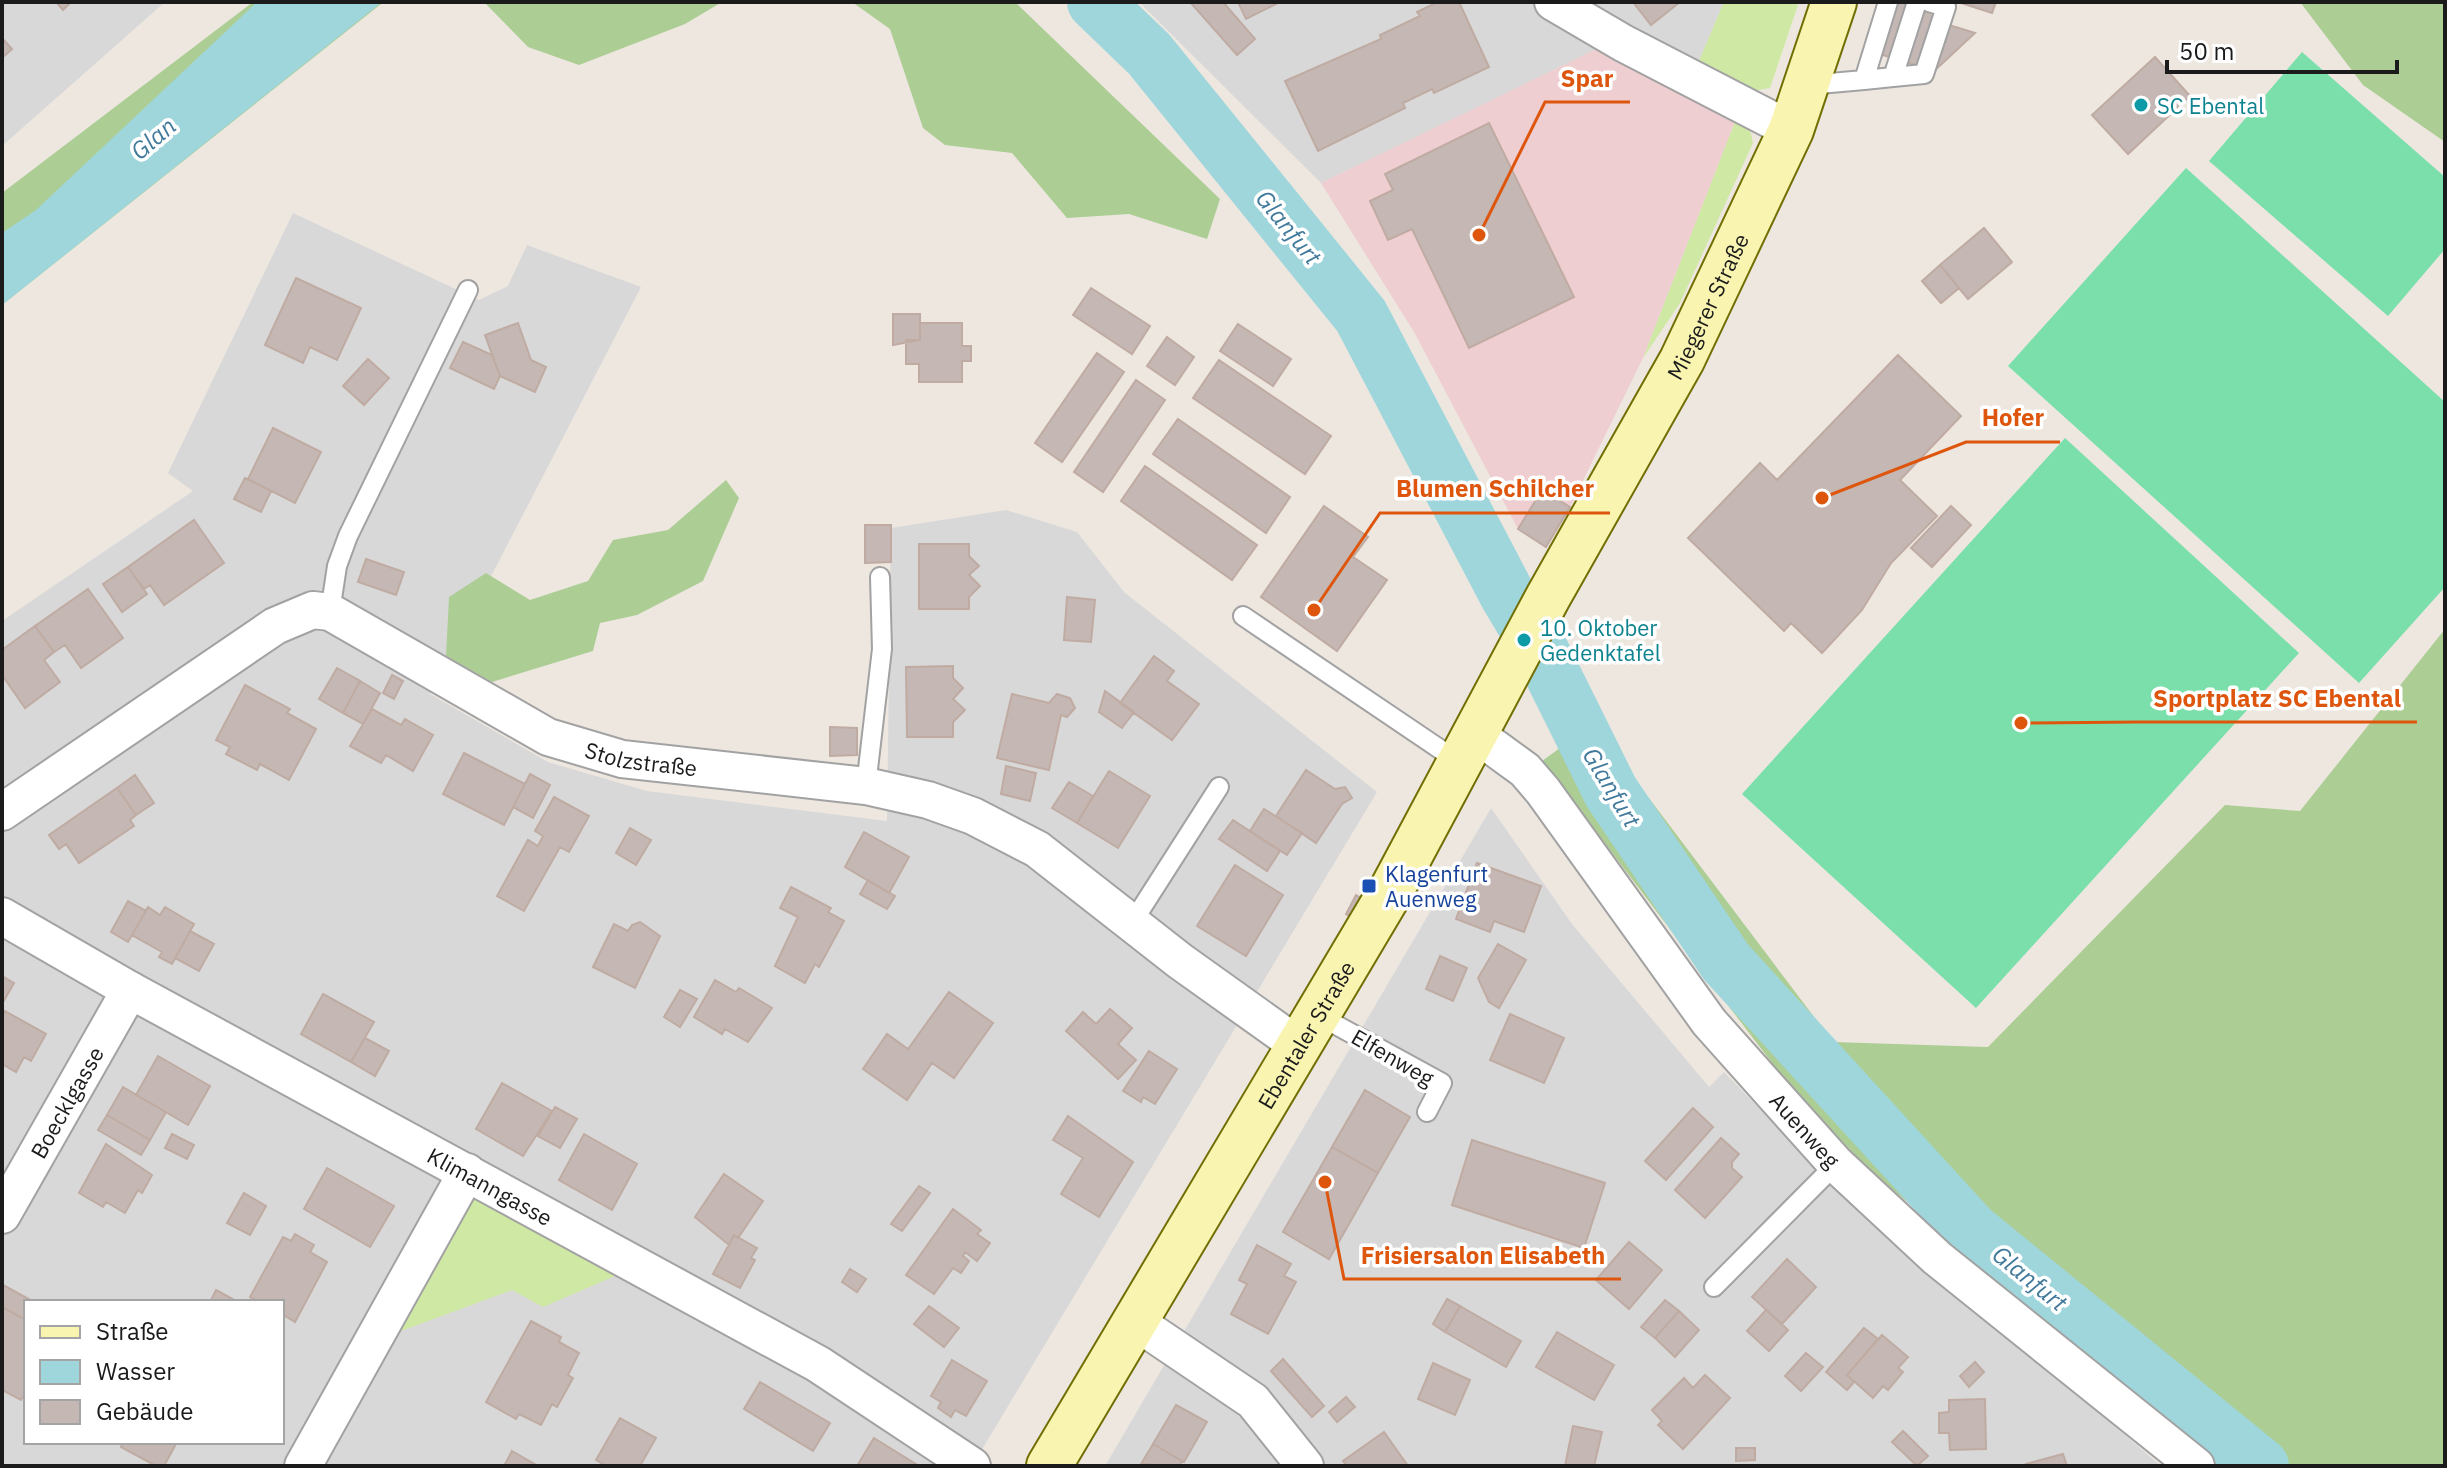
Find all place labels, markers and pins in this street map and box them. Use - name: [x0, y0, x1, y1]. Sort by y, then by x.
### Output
- callout: Spar: [1545, 54, 1630, 102]
- place label: SC Ebental: [2157, 91, 2264, 120]
- marker: SC Ebental: [2132, 96, 2150, 114]
- callout: Hofer: [1966, 394, 2060, 442]
- callout: Blumen Schilcher: [1380, 465, 1610, 513]
- place label: 10. Oktober Gedenktafel: [1540, 613, 1661, 667]
- marker: 10. Oktober Gedenktafel: [1515, 631, 1533, 649]
- callout: Sportplatz SC Ebental: [2137, 674, 2417, 722]
- place label: Klagenfurt Auenweg: [1385, 859, 1488, 913]
- marker: Klagenfurt Auenweg: [1360, 877, 1378, 895]
- callout: Frisiersalon Elisabeth: [1344, 1231, 1621, 1279]

